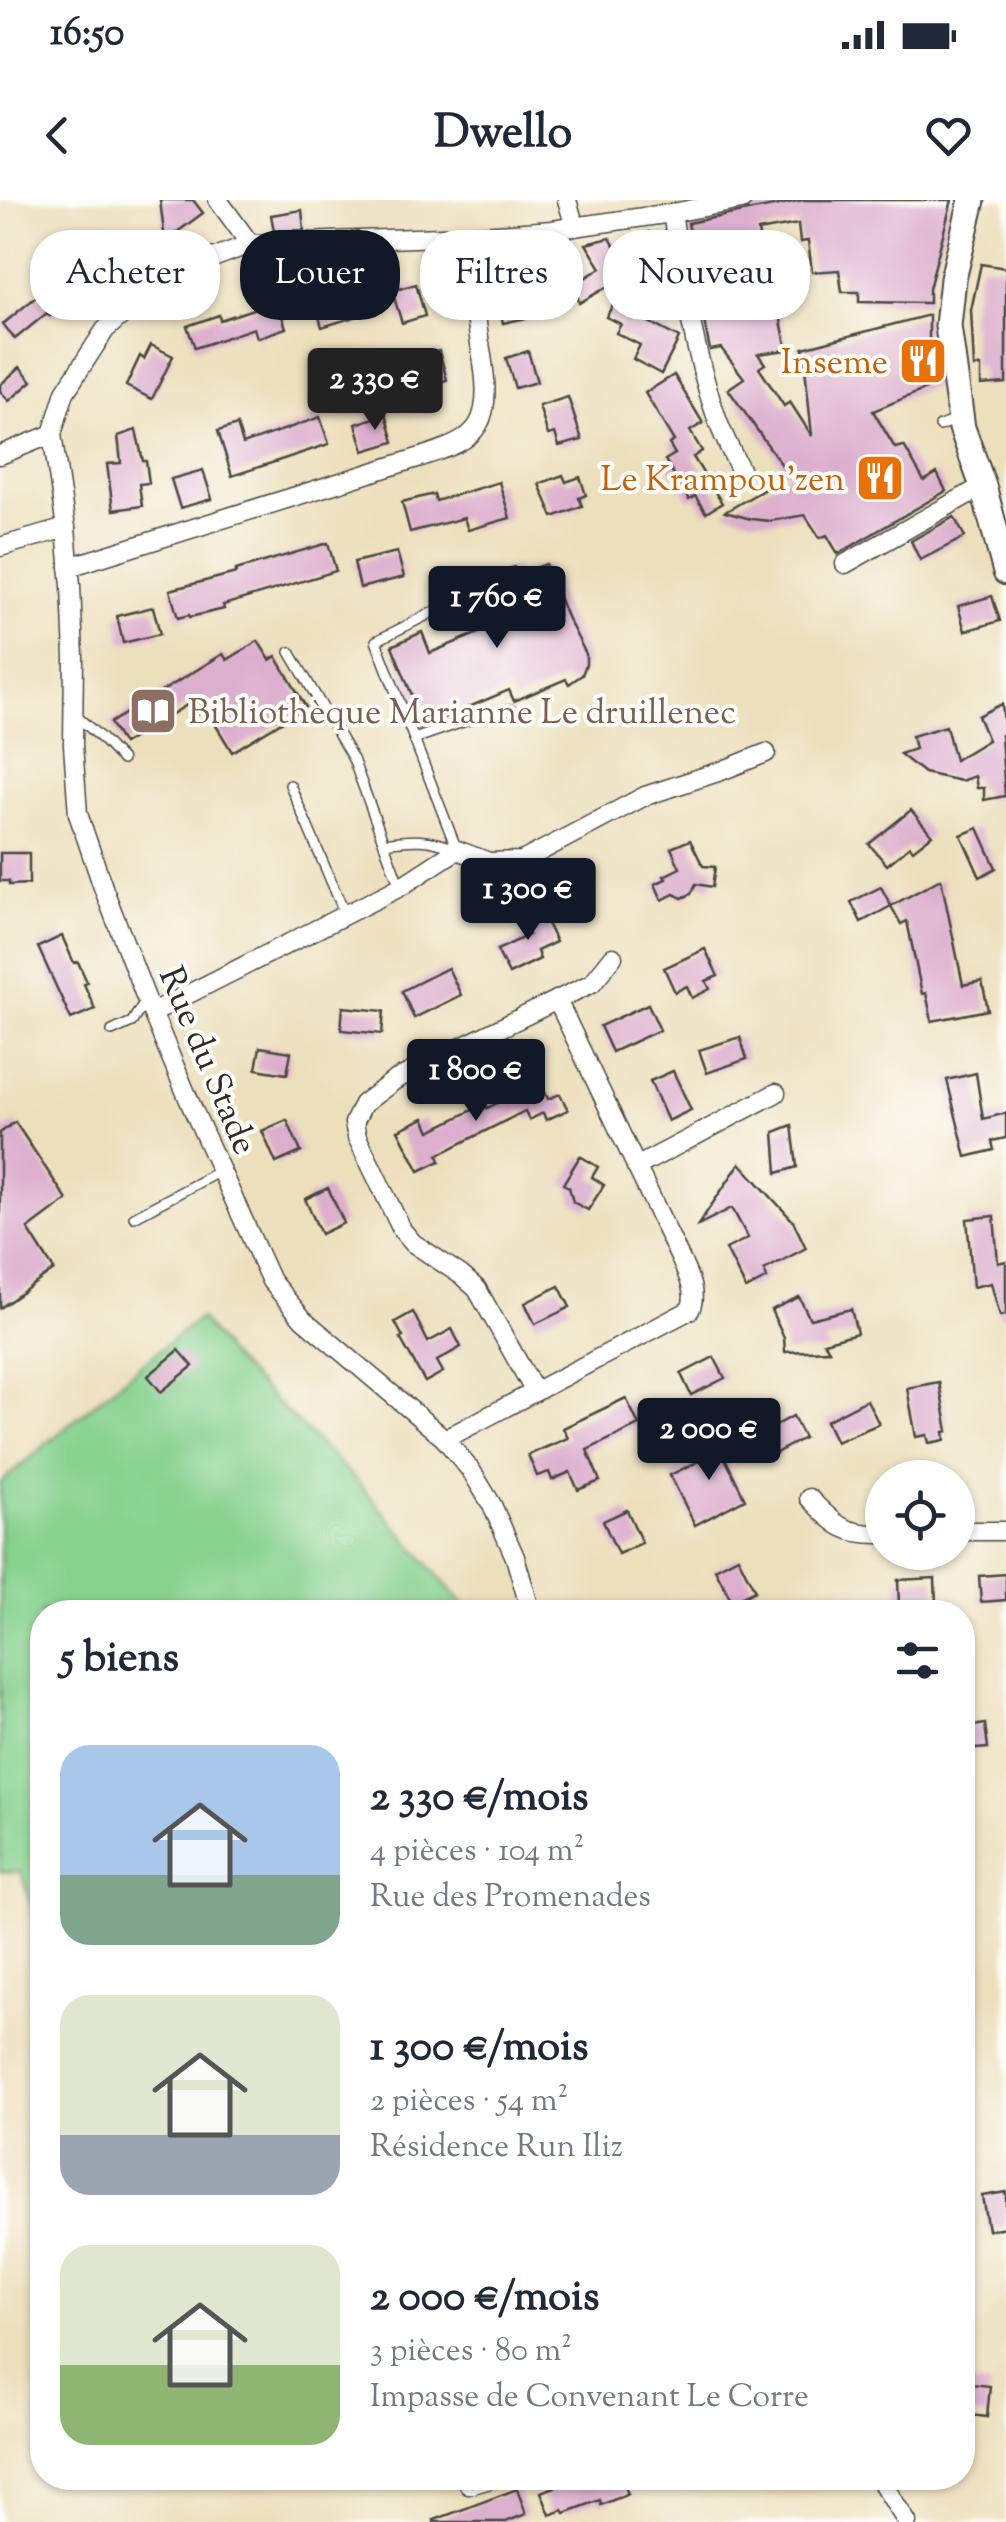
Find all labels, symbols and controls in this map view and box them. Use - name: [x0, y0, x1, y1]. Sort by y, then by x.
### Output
- text: 16:50: [50, 8, 124, 62]
- text: Dwello: [434, 103, 572, 168]
- icon: back: [30, 108, 85, 163]
- icon: heart: [921, 108, 976, 163]
- chip: Acheter: [30, 230, 220, 320]
- chip: Louer: [240, 230, 400, 320]
- chip: Filtres: [420, 230, 583, 320]
- chip: Nouveau: [603, 230, 810, 320]
- restaurant icon: Inseme: [897, 335, 949, 387]
- place label: Inseme: [781, 339, 888, 390]
- pin: 2 330 €: [283, 348, 467, 433]
- text: 2 330 €: [330, 357, 420, 403]
- restaurant icon: Le Krampou'zen: [854, 452, 906, 504]
- place label: Le Krampou'zen: [600, 456, 845, 507]
- pin: 1 760 €: [405, 566, 589, 651]
- text: 1 760 €: [450, 575, 544, 621]
- library icon: Bibliothèque Marianne Le druillenec: [127, 685, 179, 737]
- place label: Bibliothèque Marianne Le druillenec: [188, 689, 736, 740]
- pin: 1 300 €: [436, 858, 620, 943]
- text: 1 300 €: [483, 867, 573, 913]
- street label: Rue du Stade: [143, 960, 268, 1163]
- pin: 1 800 €: [384, 1039, 568, 1124]
- text: 1 800 €: [429, 1048, 523, 1094]
- pin: 2 000 €: [617, 1398, 801, 1483]
- text: 2 000 €: [659, 1407, 759, 1453]
- map controls: [865, 1460, 975, 1570]
- button: locate: [865, 1460, 975, 1570]
- text: 5 biens: [60, 1630, 179, 1690]
- icon: filters: [890, 1633, 945, 1688]
- text: 2 330 €/mois: [370, 1769, 589, 1829]
- icon: home: [140, 1785, 260, 1905]
- text: 4 pièces · 104 m²: [370, 1829, 584, 1875]
- text: Rue des Promenades: [370, 1875, 651, 1921]
- text: 1 300 €/mois: [370, 2019, 588, 2079]
- icon: home: [140, 2035, 260, 2155]
- text: 2 pièces · 54 m²: [370, 2079, 568, 2125]
- text: Résidence Run Iliz: [370, 2125, 623, 2171]
- text: 2 000 €/mois: [370, 2269, 599, 2329]
- icon: home: [140, 2285, 260, 2405]
- text: 3 pièces · 80 m²: [370, 2329, 572, 2375]
- text: Impasse de Convenant Le Corre: [370, 2375, 809, 2421]

